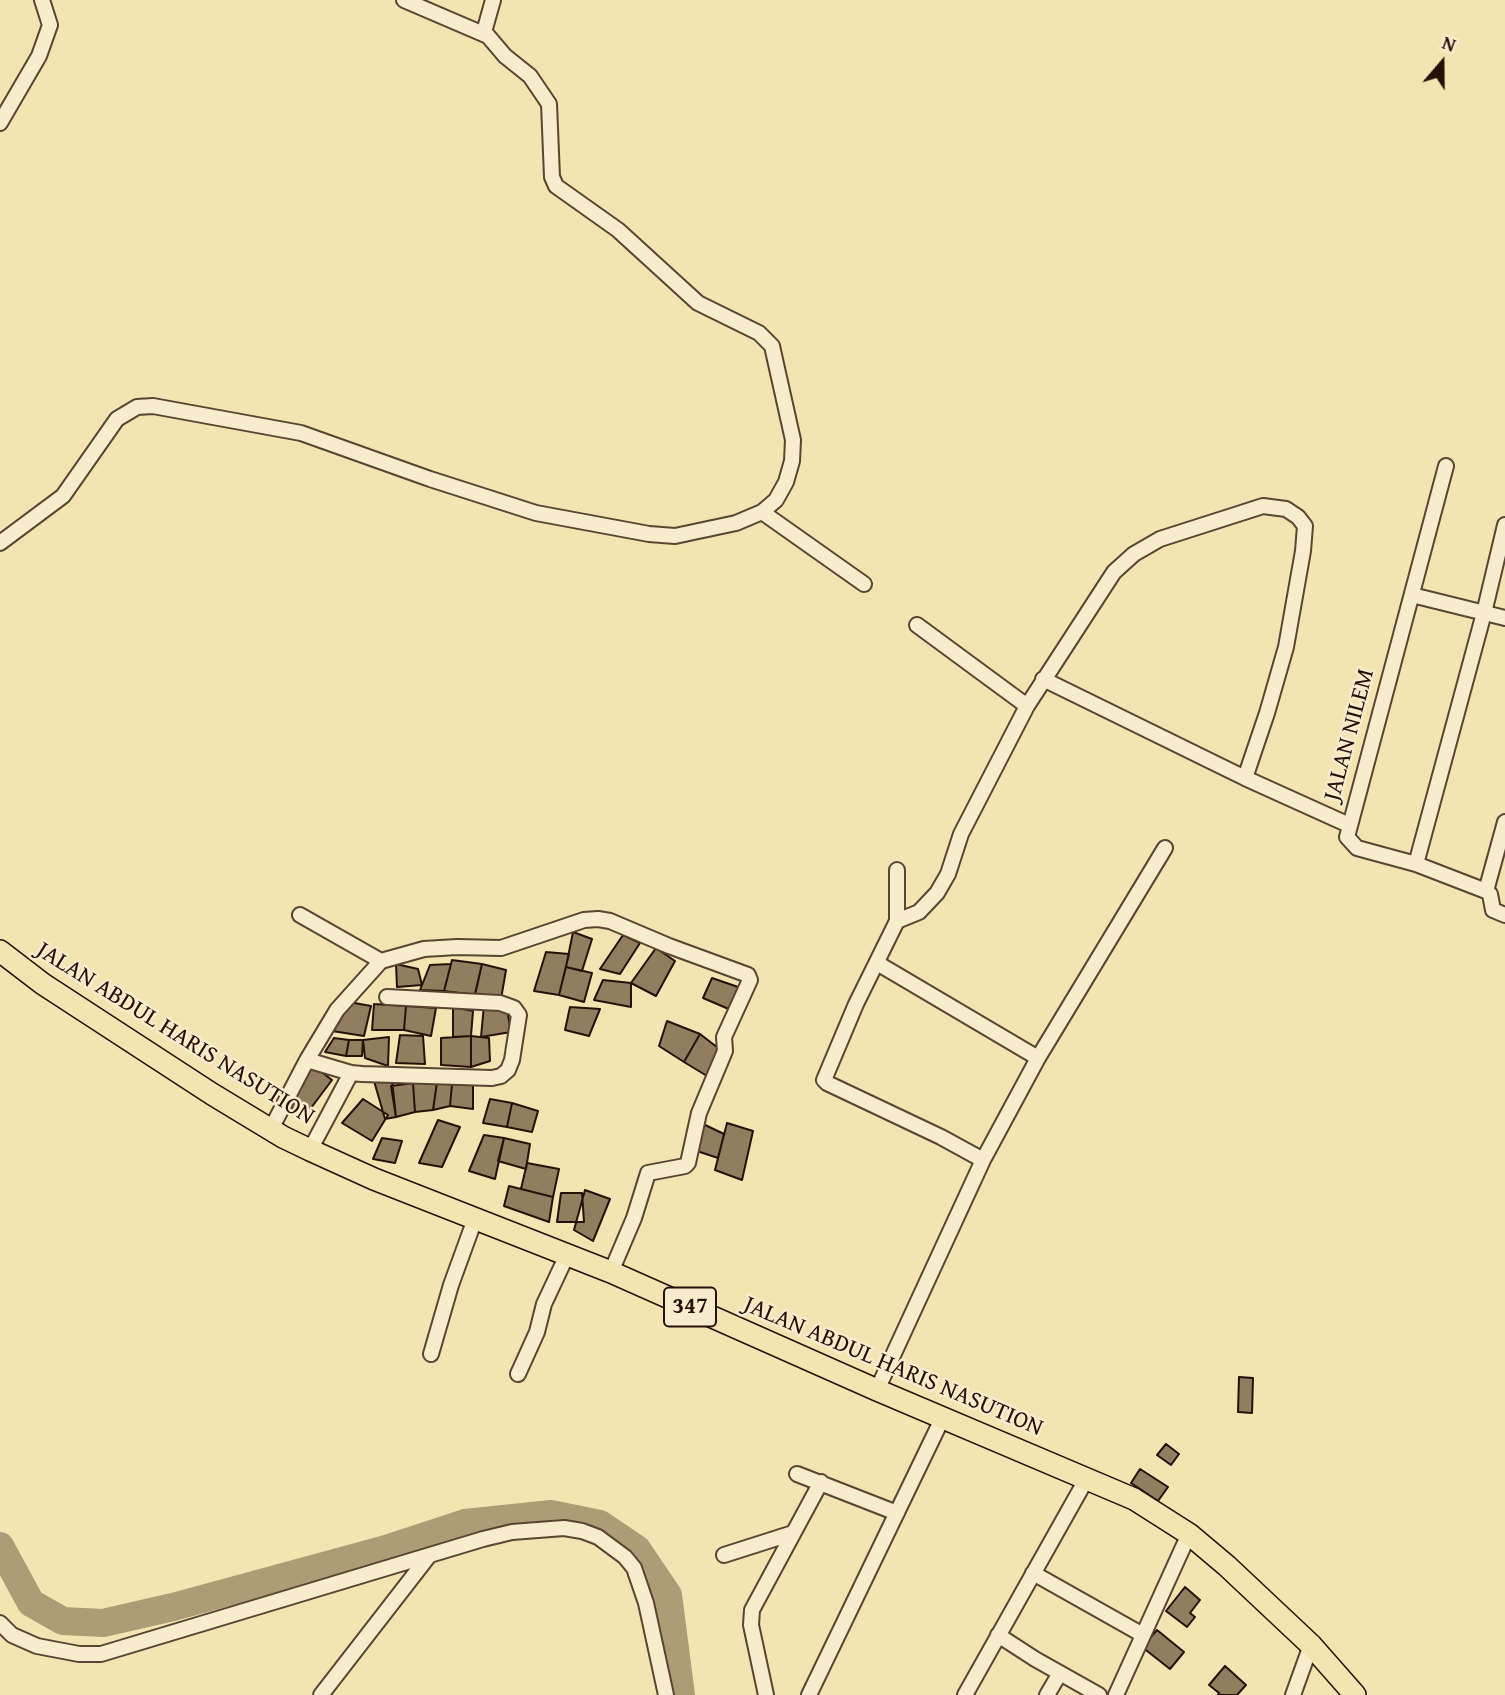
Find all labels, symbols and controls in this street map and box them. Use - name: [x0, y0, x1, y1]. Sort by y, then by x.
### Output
- north arrow: [1407, 28, 1477, 98]
- text: N: [1438, 28, 1460, 59]
- street label: JALAN NILEM: [1319, 666, 1381, 804]
- street label: JALAN ABDUL HARIS NASUTION: [31, 936, 319, 1132]
- road number: 347: [664, 1288, 716, 1326]
- street label: JALAN ABDUL HARIS NASUTION: [739, 1291, 1047, 1443]

